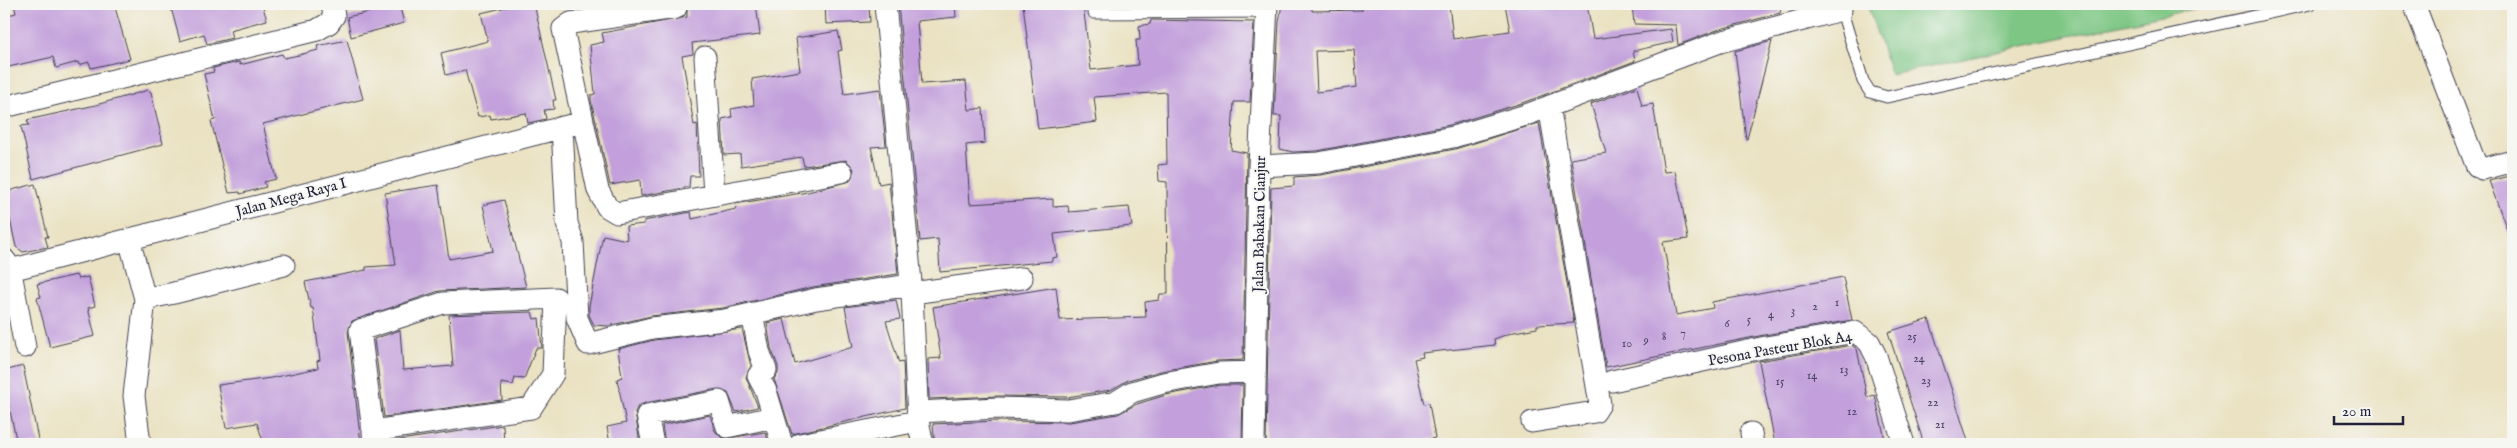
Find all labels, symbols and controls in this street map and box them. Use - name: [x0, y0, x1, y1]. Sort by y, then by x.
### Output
- street label: Jalan Babakan Cianjur: [1249, 155, 1270, 295]
- street label: Jalan Mega Raya I: [232, 173, 349, 222]
- house number: 1: [1835, 295, 1839, 310]
- house number: 2: [1812, 299, 1818, 314]
- house number: 3: [1791, 303, 1795, 318]
- house number: 4: [1768, 307, 1774, 322]
- house number: 5: [1747, 312, 1752, 327]
- house number: 6: [1724, 316, 1730, 331]
- house number: 7: [1680, 326, 1686, 341]
- street label: Pesona Pasteur Blok A4: [1706, 326, 1854, 371]
- house number: 8: [1662, 329, 1667, 344]
- house number: 25: [1907, 329, 1918, 344]
- house number: 9: [1642, 333, 1649, 348]
- house number: 10: [1622, 336, 1632, 351]
- house number: 24: [1913, 351, 1925, 366]
- house number: 13: [1840, 362, 1848, 377]
- house number: 14: [1807, 368, 1817, 383]
- house number: 23: [1921, 373, 1931, 388]
- house number: 15: [1776, 374, 1785, 389]
- scale bar: [2334, 393, 2403, 425]
- house number: 22: [1927, 395, 1939, 410]
- text: 20 m: [2342, 402, 2372, 421]
- house number: 12: [1847, 404, 1857, 419]
- house number: 21: [1935, 417, 1945, 432]

